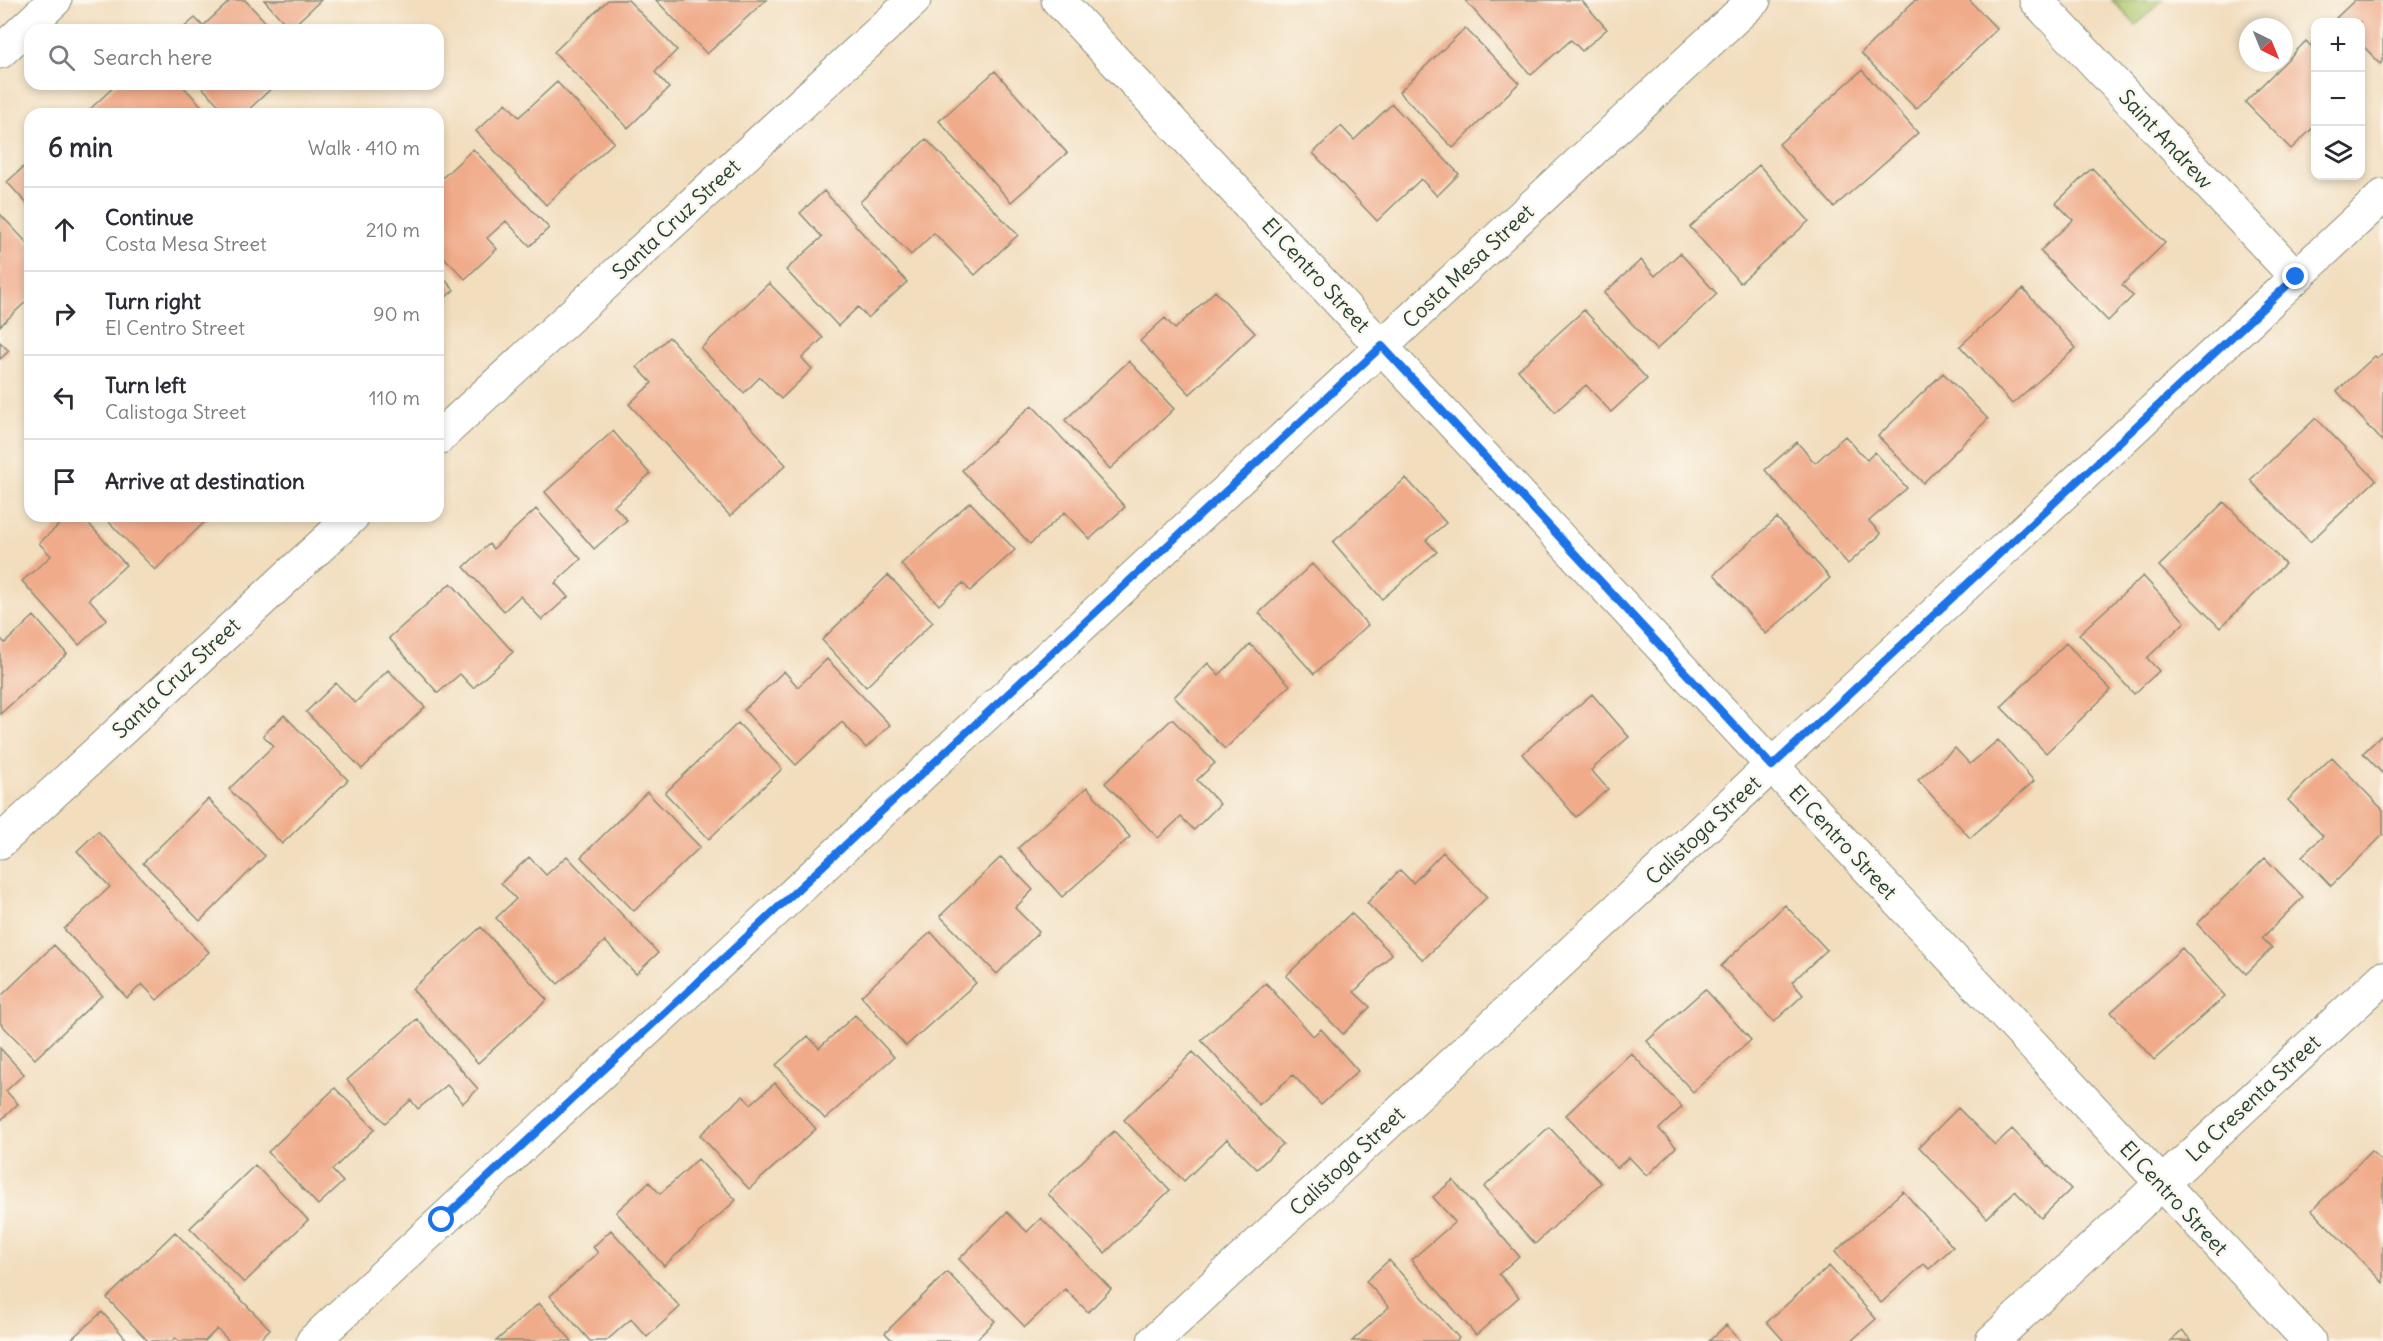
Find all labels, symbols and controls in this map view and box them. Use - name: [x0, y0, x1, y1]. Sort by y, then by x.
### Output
- north arrow: [2239, 18, 2293, 72]
- map controls: [2311, 18, 2365, 180]
- button: +: [2311, 18, 2365, 72]
- search box: [24, 24, 444, 90]
- icon: search: [45, 41, 78, 74]
- text: Search here: [93, 43, 212, 71]
- button: −: [2311, 72, 2365, 126]
- street label: Saint Andrew: [2113, 84, 2219, 194]
- button: layers: [2311, 126, 2365, 180]
- text: 6 min: [48, 131, 113, 164]
- text: Walk · 410 m: [308, 135, 420, 160]
- street label: Santa Cruz Street: [606, 153, 746, 285]
- street label: Costa Mesa Street: [1397, 198, 1539, 334]
- text: Continue: [105, 203, 194, 231]
- street label: El Centro Street: [1256, 212, 1376, 338]
- icon: ahead: [48, 213, 81, 246]
- text: 210 m: [366, 217, 420, 242]
- text: Costa Mesa Street: [105, 231, 267, 256]
- route end: [2282, 263, 2308, 289]
- text: Turn right: [105, 287, 201, 315]
- icon: right: [48, 297, 81, 330]
- text: 90 m: [373, 301, 420, 326]
- text: El Centro Street: [105, 315, 245, 340]
- text: Turn left: [105, 371, 186, 399]
- icon: left: [48, 381, 81, 414]
- text: 110 m: [369, 385, 420, 410]
- text: Calistoga Street: [105, 399, 246, 424]
- icon: arrive: [48, 465, 81, 498]
- text: Arrive at destination: [105, 467, 305, 495]
- street label: Santa Cruz Street: [106, 612, 246, 744]
- street label: Calistoga Street: [1640, 770, 1766, 890]
- street label: El Centro Street: [1783, 779, 1903, 905]
- street label: La Cresenta Street: [2180, 1029, 2326, 1167]
- street label: Calistoga Street: [1284, 1101, 1410, 1221]
- street label: El Centro Street: [2114, 1135, 2234, 1261]
- route start: [428, 1206, 454, 1232]

